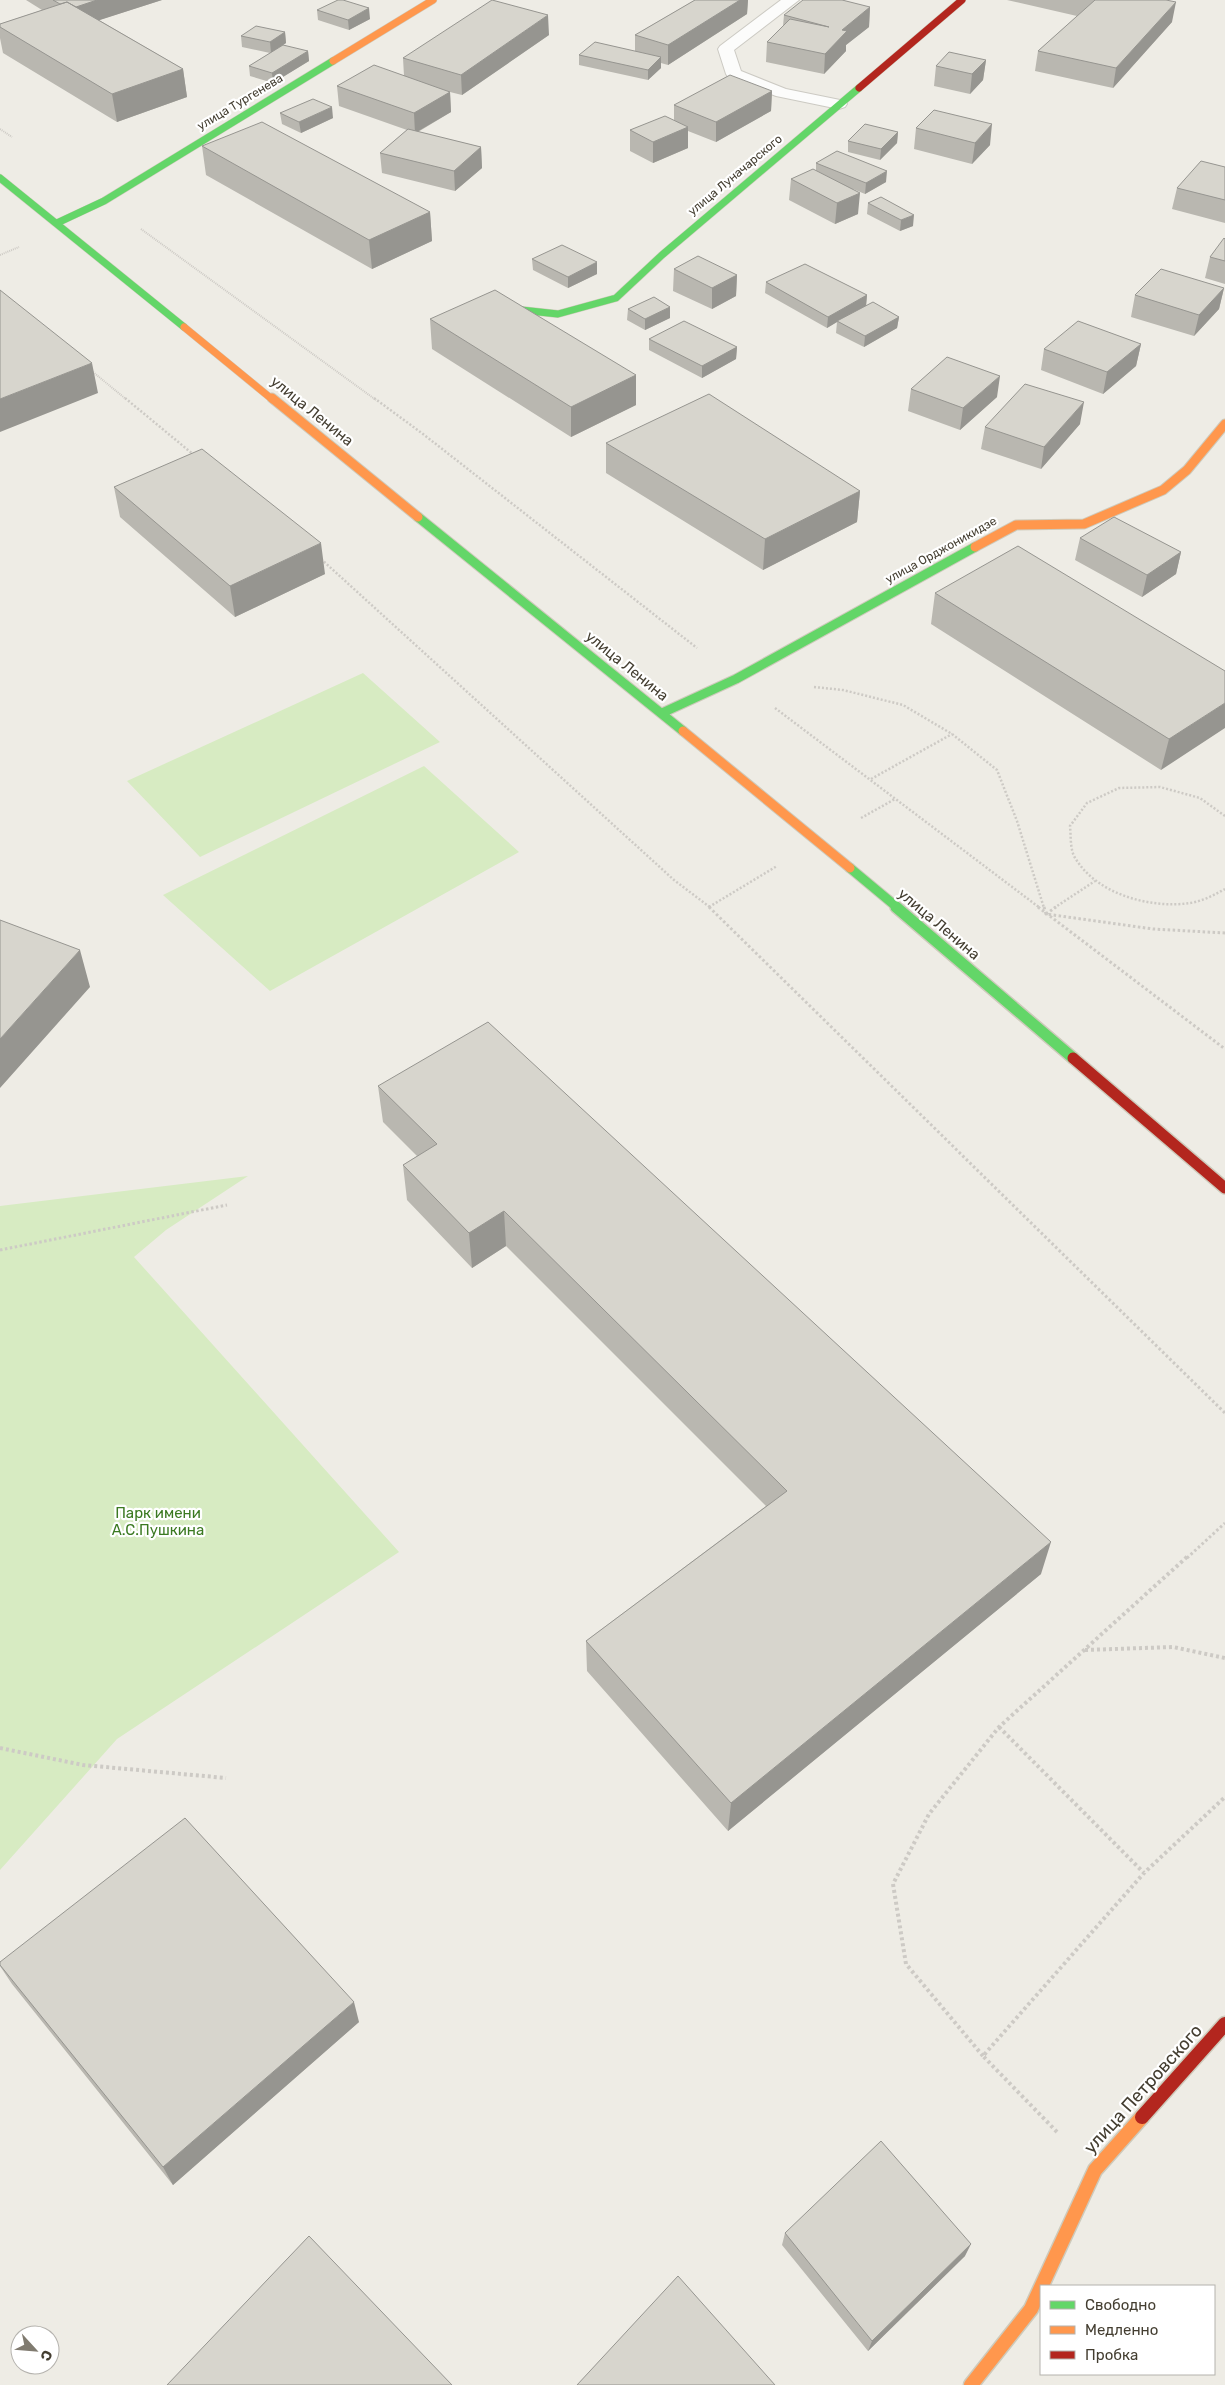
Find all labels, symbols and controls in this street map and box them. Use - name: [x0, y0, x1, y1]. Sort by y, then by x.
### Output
- street label: улица Тургенева: [195, 71, 285, 133]
- street label: улица Луначарского: [685, 132, 785, 218]
- street label: улица Ленина: [267, 372, 357, 450]
- street label: улица Орджоникидзе: [883, 513, 999, 586]
- street label: улица Ленина: [582, 627, 672, 705]
- street label: улица Ленина: [894, 884, 984, 964]
- park label: Парк имени А.С.Пушкина: [112, 1504, 204, 1539]
- street label: улица Петровского: [1079, 2020, 1207, 2158]
- legend: [1040, 2285, 1215, 2375]
- text: Свободно: [1085, 2296, 1156, 2314]
- text: Медленно: [1085, 2321, 1158, 2339]
- north arrow: [10, 2325, 60, 2375]
- text: Пробка: [1085, 2346, 1138, 2364]
- text: С: [36, 2347, 56, 2364]

